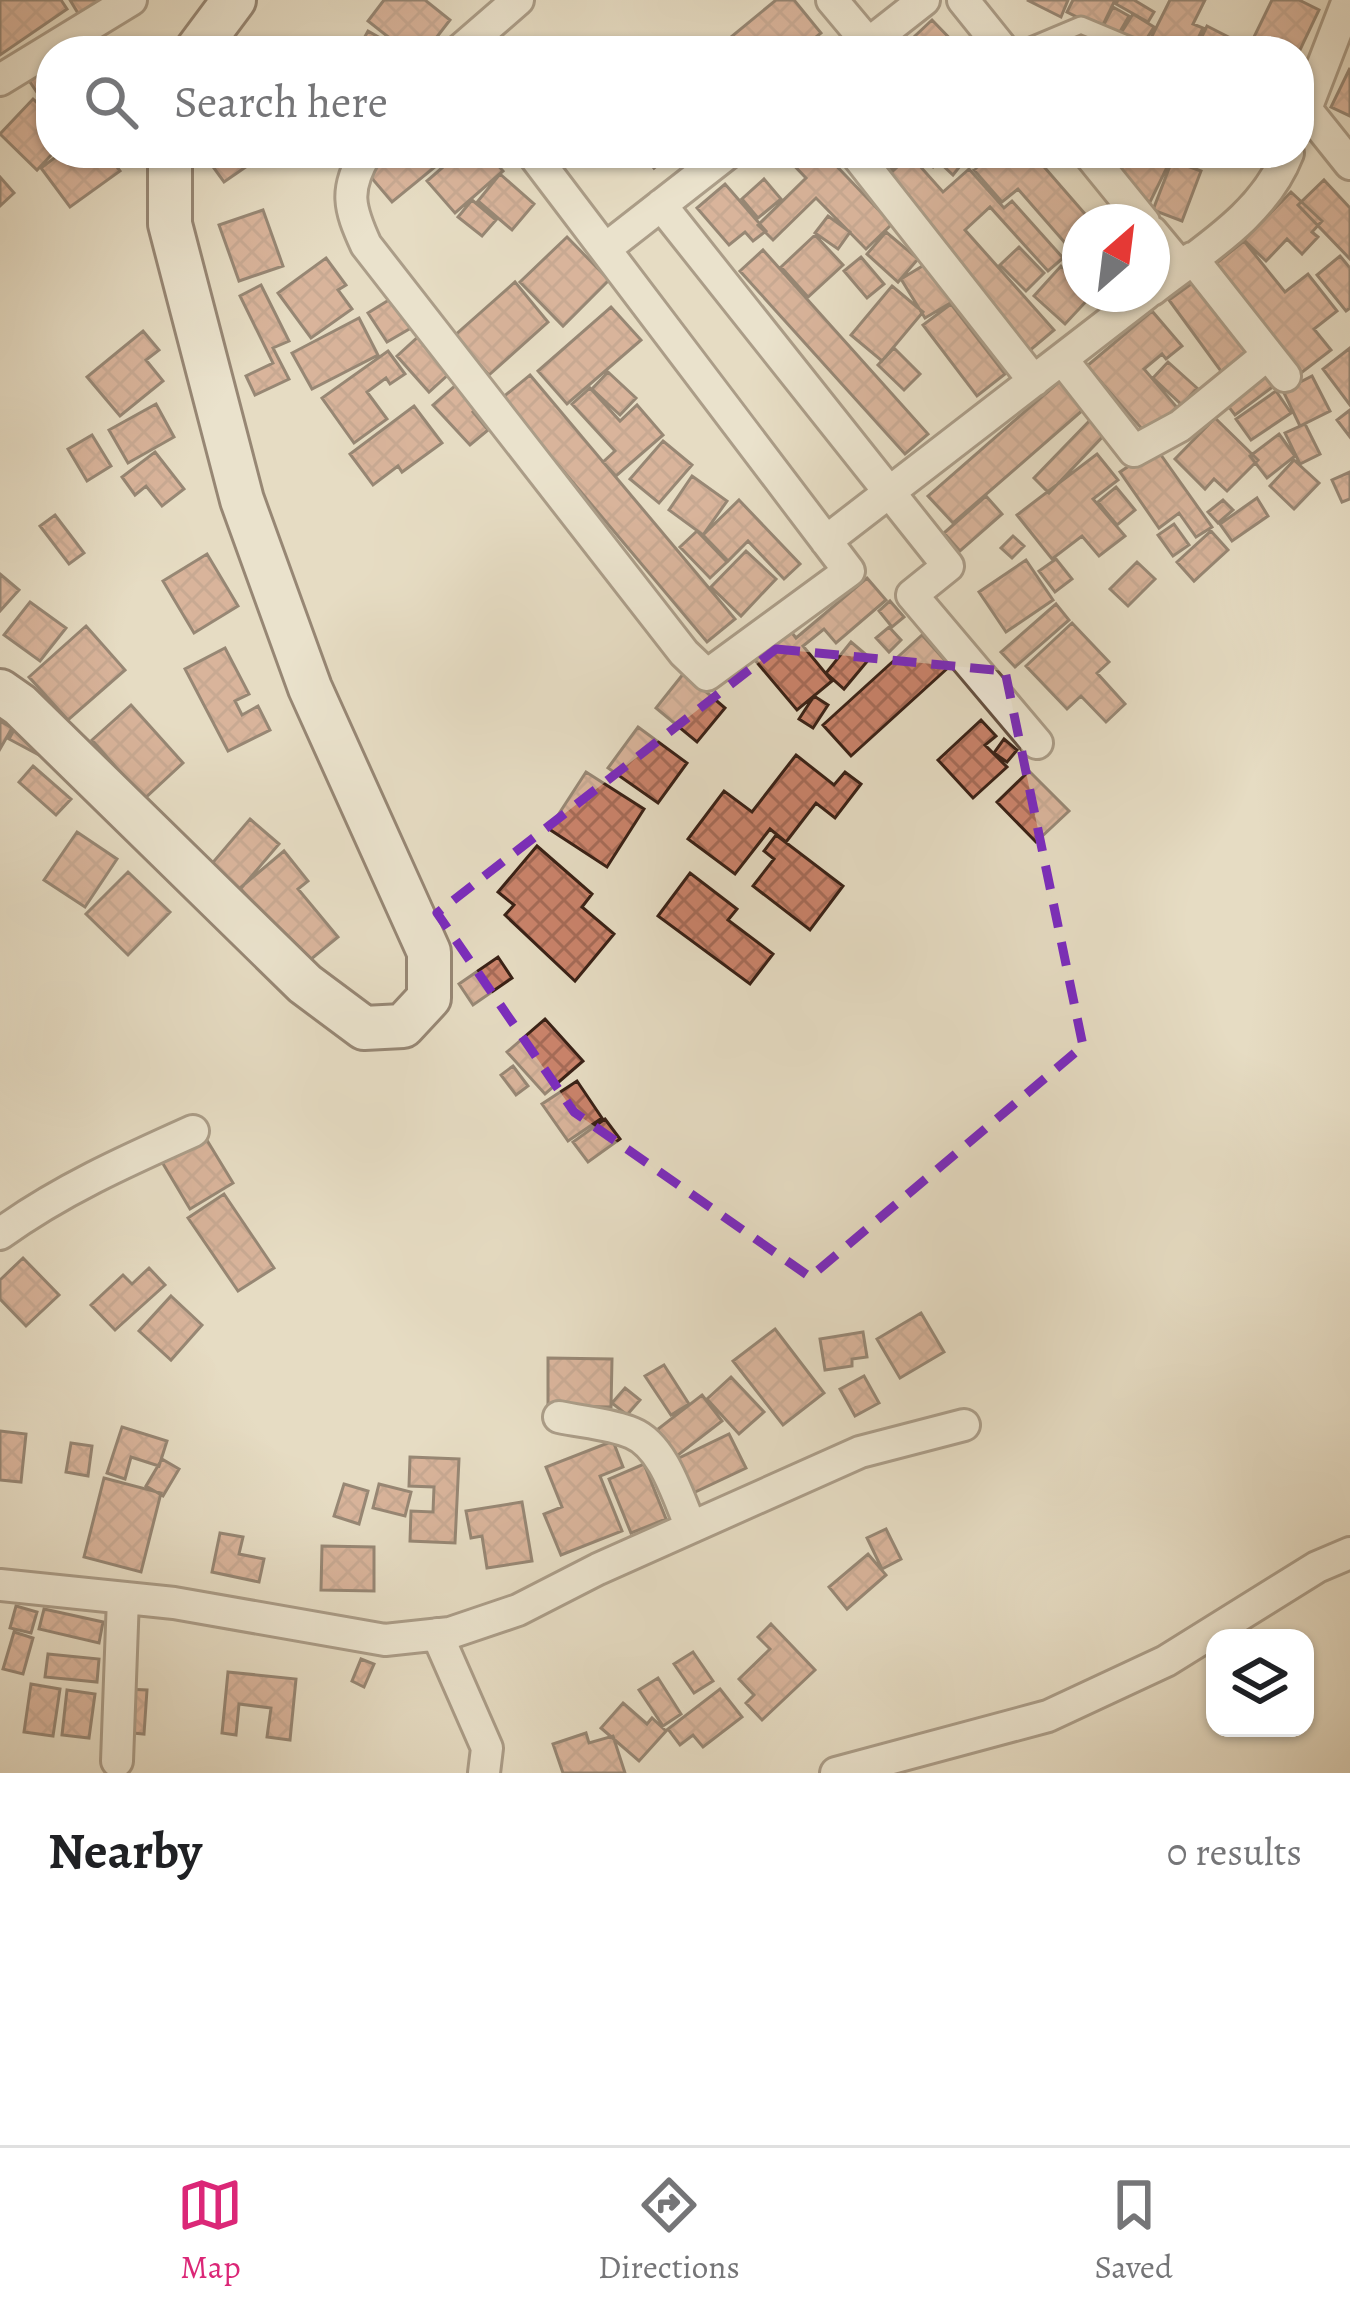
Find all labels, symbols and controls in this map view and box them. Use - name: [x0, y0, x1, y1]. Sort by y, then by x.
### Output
- search box: [36, 36, 1314, 168]
- icon: search: [78, 69, 144, 135]
- text: Search here: [174, 71, 388, 133]
- north arrow: [1062, 204, 1170, 312]
- map controls: [1206, 1629, 1314, 1737]
- button: layers: [1206, 1629, 1314, 1737]
- text: Nearby: [48, 1816, 202, 1886]
- text: 0 results: [1167, 1825, 1302, 1878]
- tab: Map: [177, 2172, 243, 2289]
- tab: Directions: [598, 2172, 740, 2289]
- tab: Saved: [1094, 2172, 1173, 2289]

